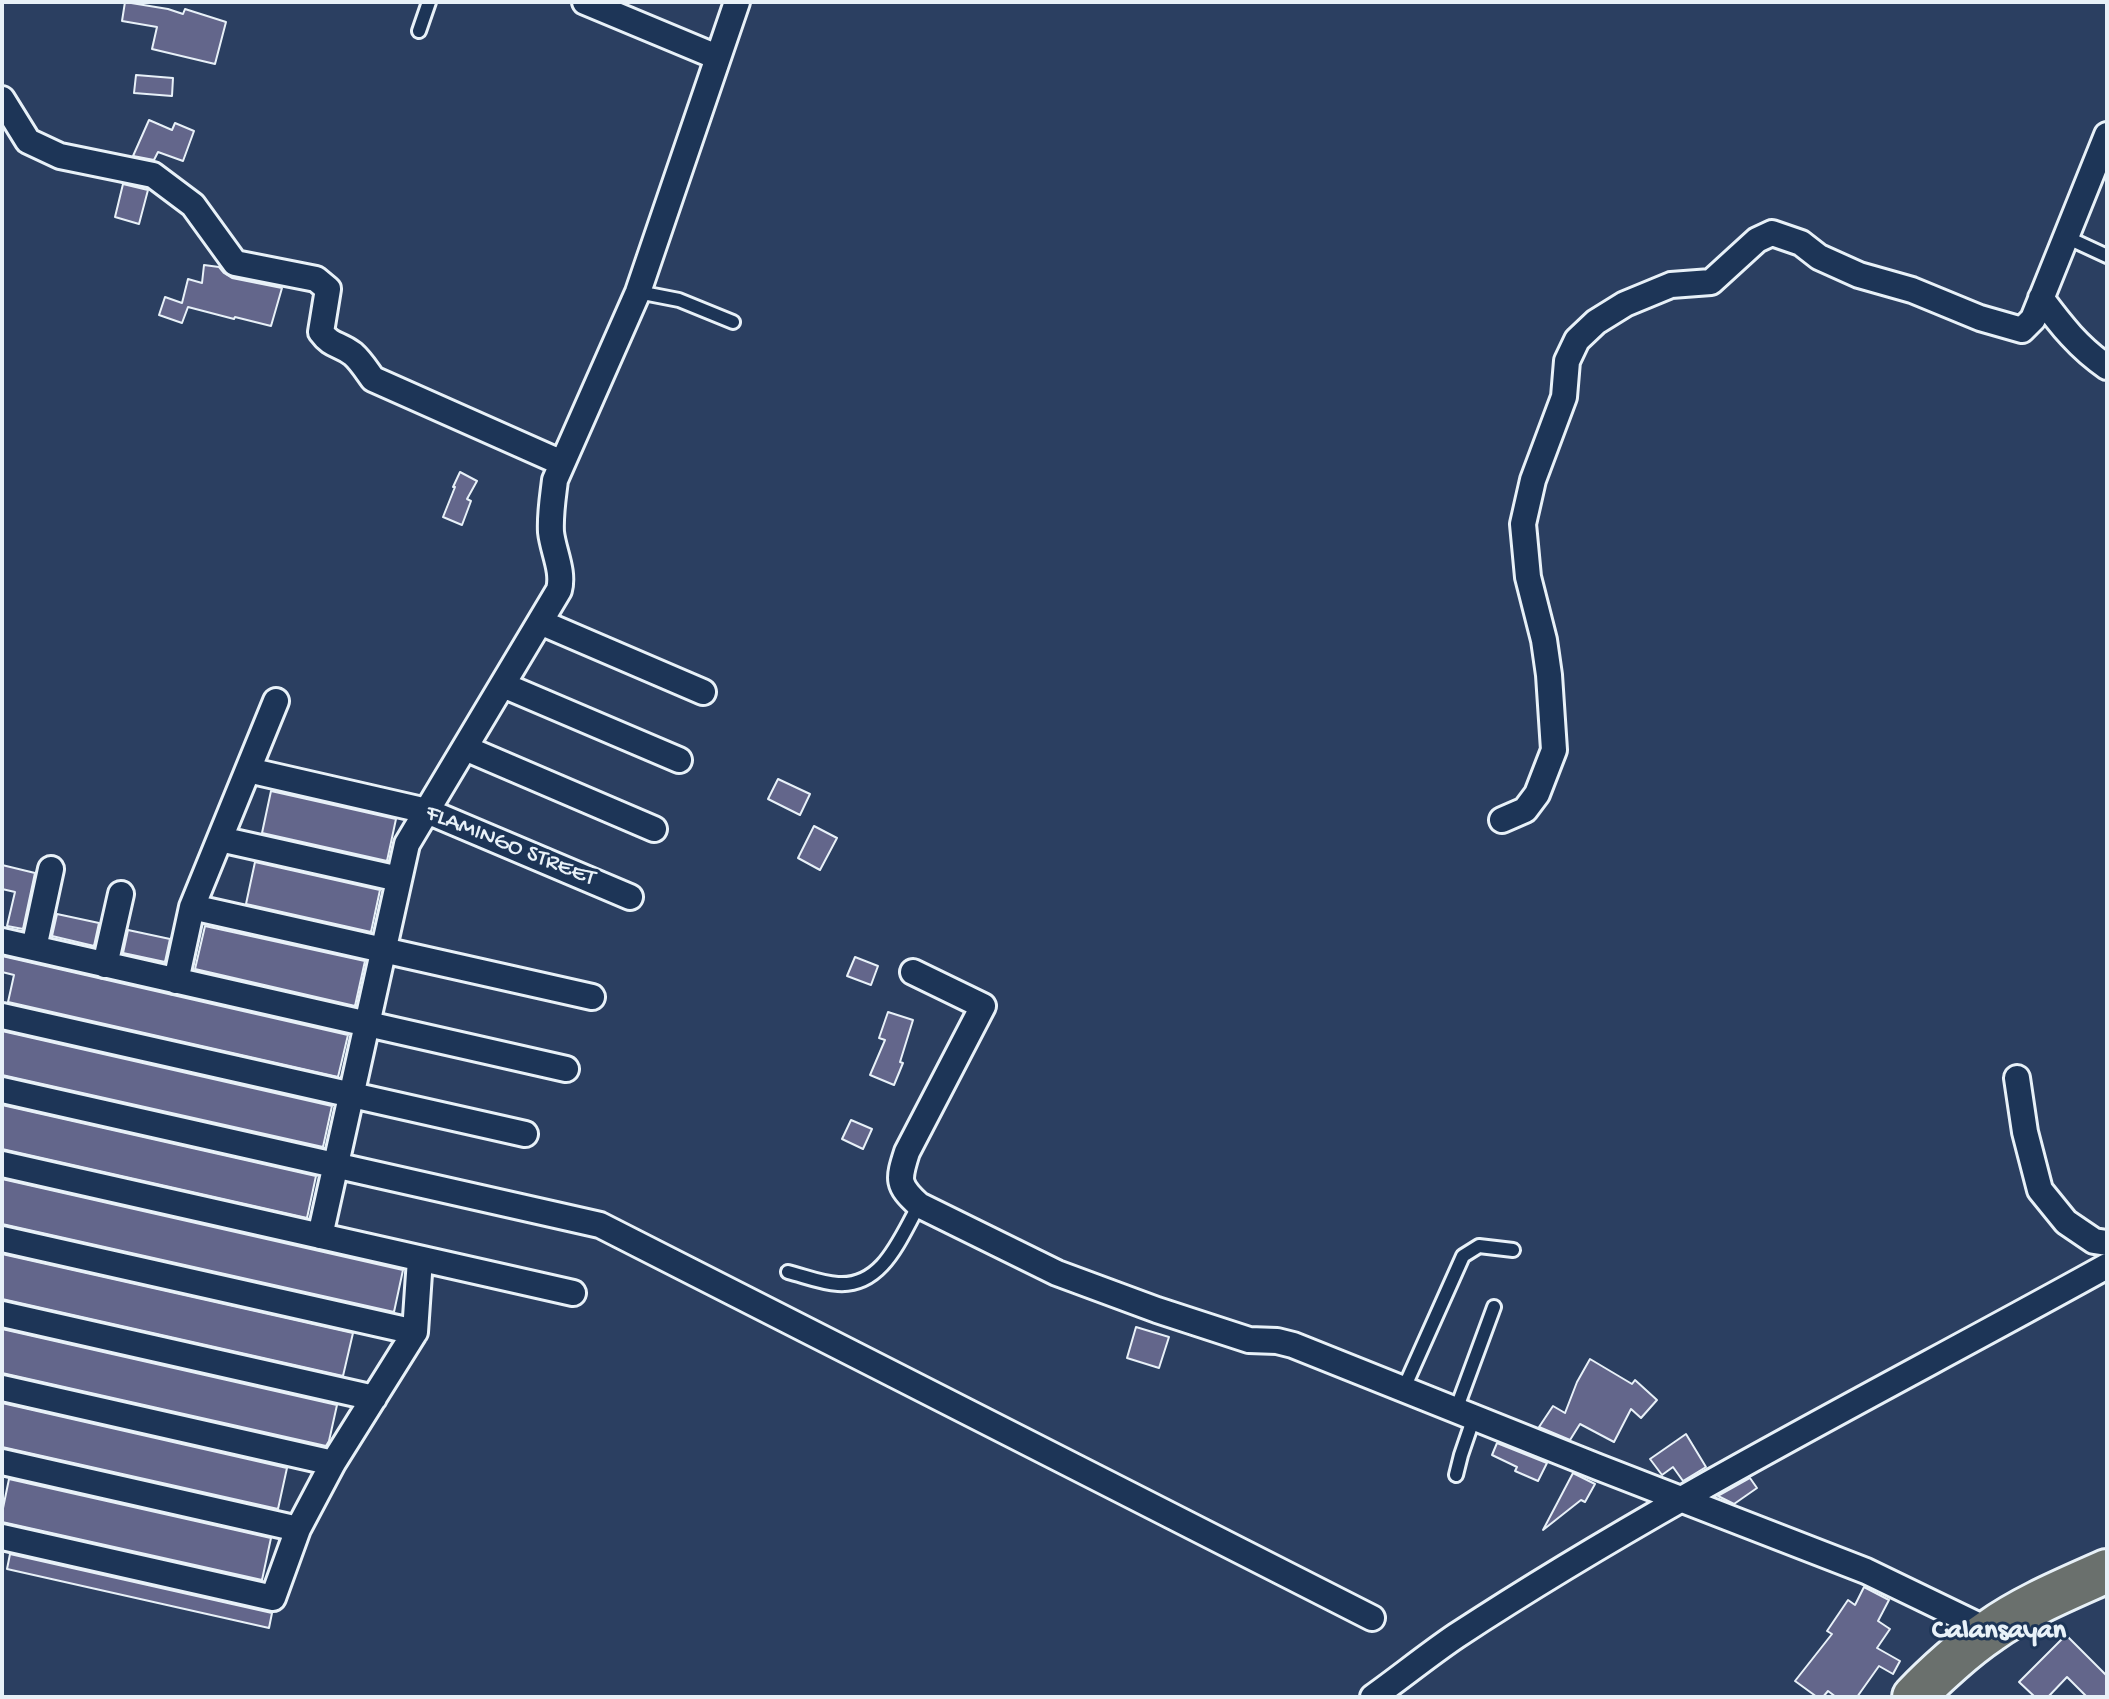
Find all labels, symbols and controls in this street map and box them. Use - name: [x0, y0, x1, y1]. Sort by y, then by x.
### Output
- street label: FLAMINGO STREET: [421, 800, 599, 894]
- district label: Calansayan: [1932, 1616, 2066, 1650]

